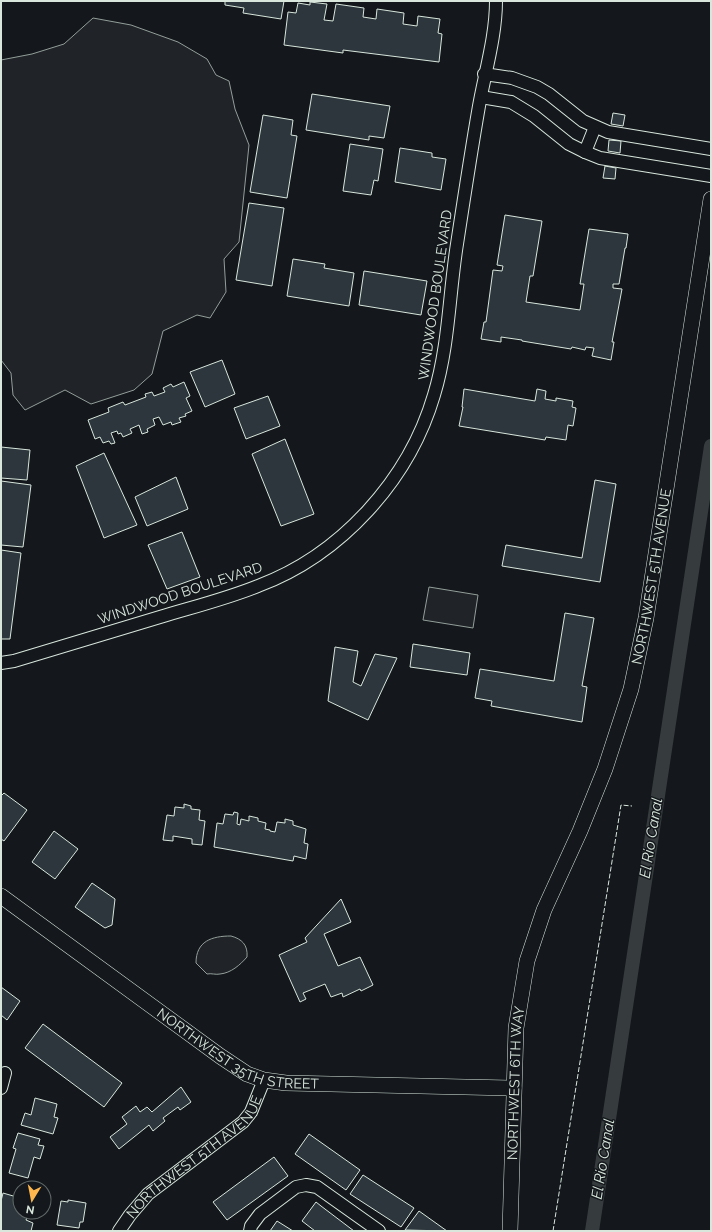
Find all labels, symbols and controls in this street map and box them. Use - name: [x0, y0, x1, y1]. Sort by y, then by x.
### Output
- street label: WINDWOOD BOULEVARD: [415, 209, 455, 381]
- street label: NORTHWEST 5TH AVENUE: [628, 487, 674, 666]
- street label: WINDWOOD BOULEVARD: [96, 559, 264, 627]
- water label: El Rio Canal: [636, 797, 666, 879]
- street label: NORTHWEST 35TH STREET: [154, 1005, 319, 1092]
- street label: NORTHWEST 6TH WAY: [504, 1005, 527, 1160]
- street label: NORTHWEST 5TH AVENUE: [123, 1093, 265, 1221]
- water label: El Rio Canal: [588, 1118, 618, 1200]
- north arrow: [12, 1180, 52, 1220]
- text: N: [25, 1202, 36, 1216]

